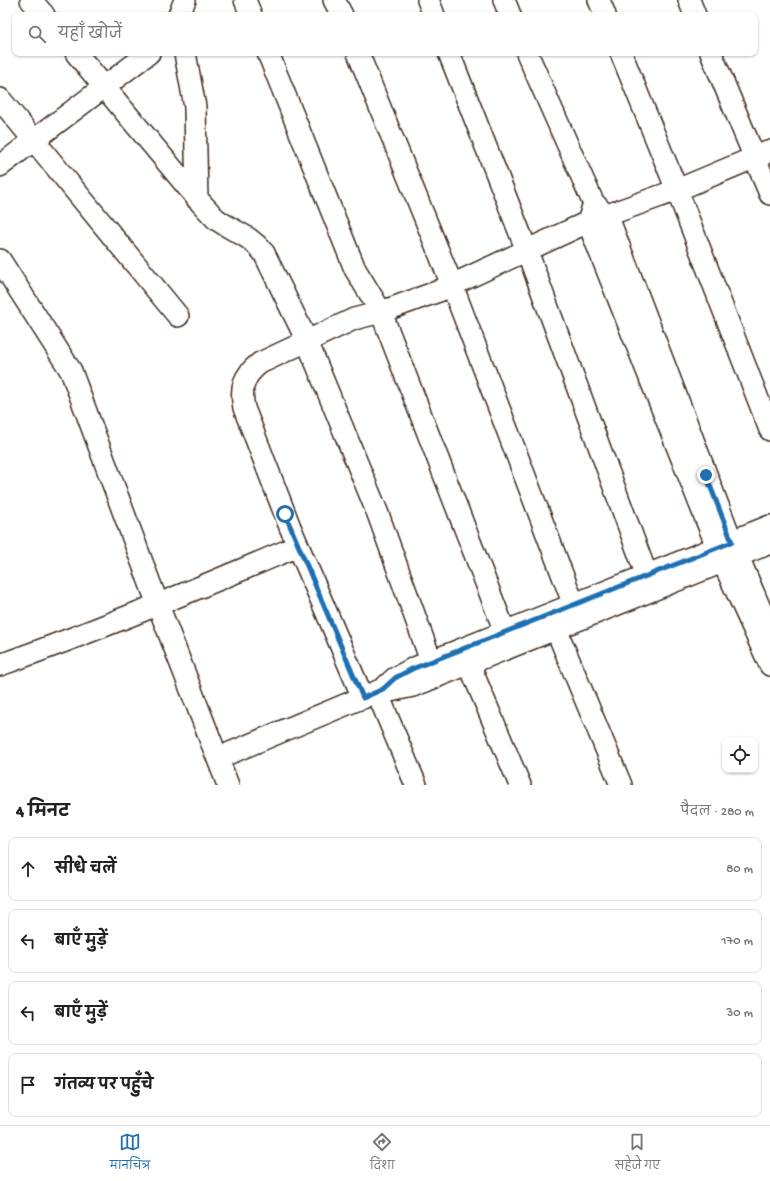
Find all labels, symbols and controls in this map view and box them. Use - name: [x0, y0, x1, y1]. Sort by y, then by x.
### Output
- search box: [12, 12, 758, 56]
- icon: search: [26, 23, 48, 45]
- text: यहाँ खोजें: [58, 26, 122, 44]
- route end: [697, 466, 715, 484]
- route start: [276, 505, 294, 523]
- map controls: [722, 737, 758, 773]
- button: locate: [722, 737, 758, 773]
- text: 4 मिनट: [16, 803, 69, 823]
- text: पैदल · 280 m: [681, 805, 754, 820]
- icon: ahead: [17, 858, 39, 880]
- text: सीधे चलें: [55, 861, 116, 879]
- text: 80 m: [726, 862, 753, 877]
- icon: left: [17, 930, 39, 952]
- text: बाएँ मुड़ें: [55, 933, 107, 951]
- text: 170 m: [721, 934, 753, 949]
- icon: left: [17, 1002, 39, 1024]
- text: बाएँ मुड़ें: [55, 1005, 107, 1023]
- text: 30 m: [727, 1006, 753, 1021]
- icon: arrive: [17, 1074, 39, 1096]
- text: गंतव्य पर पहुँचे: [55, 1077, 153, 1095]
- tab: मानचित्र: [110, 1131, 150, 1177]
- tab: दिशा: [370, 1131, 395, 1177]
- tab: सहेजे गए: [615, 1131, 660, 1177]

